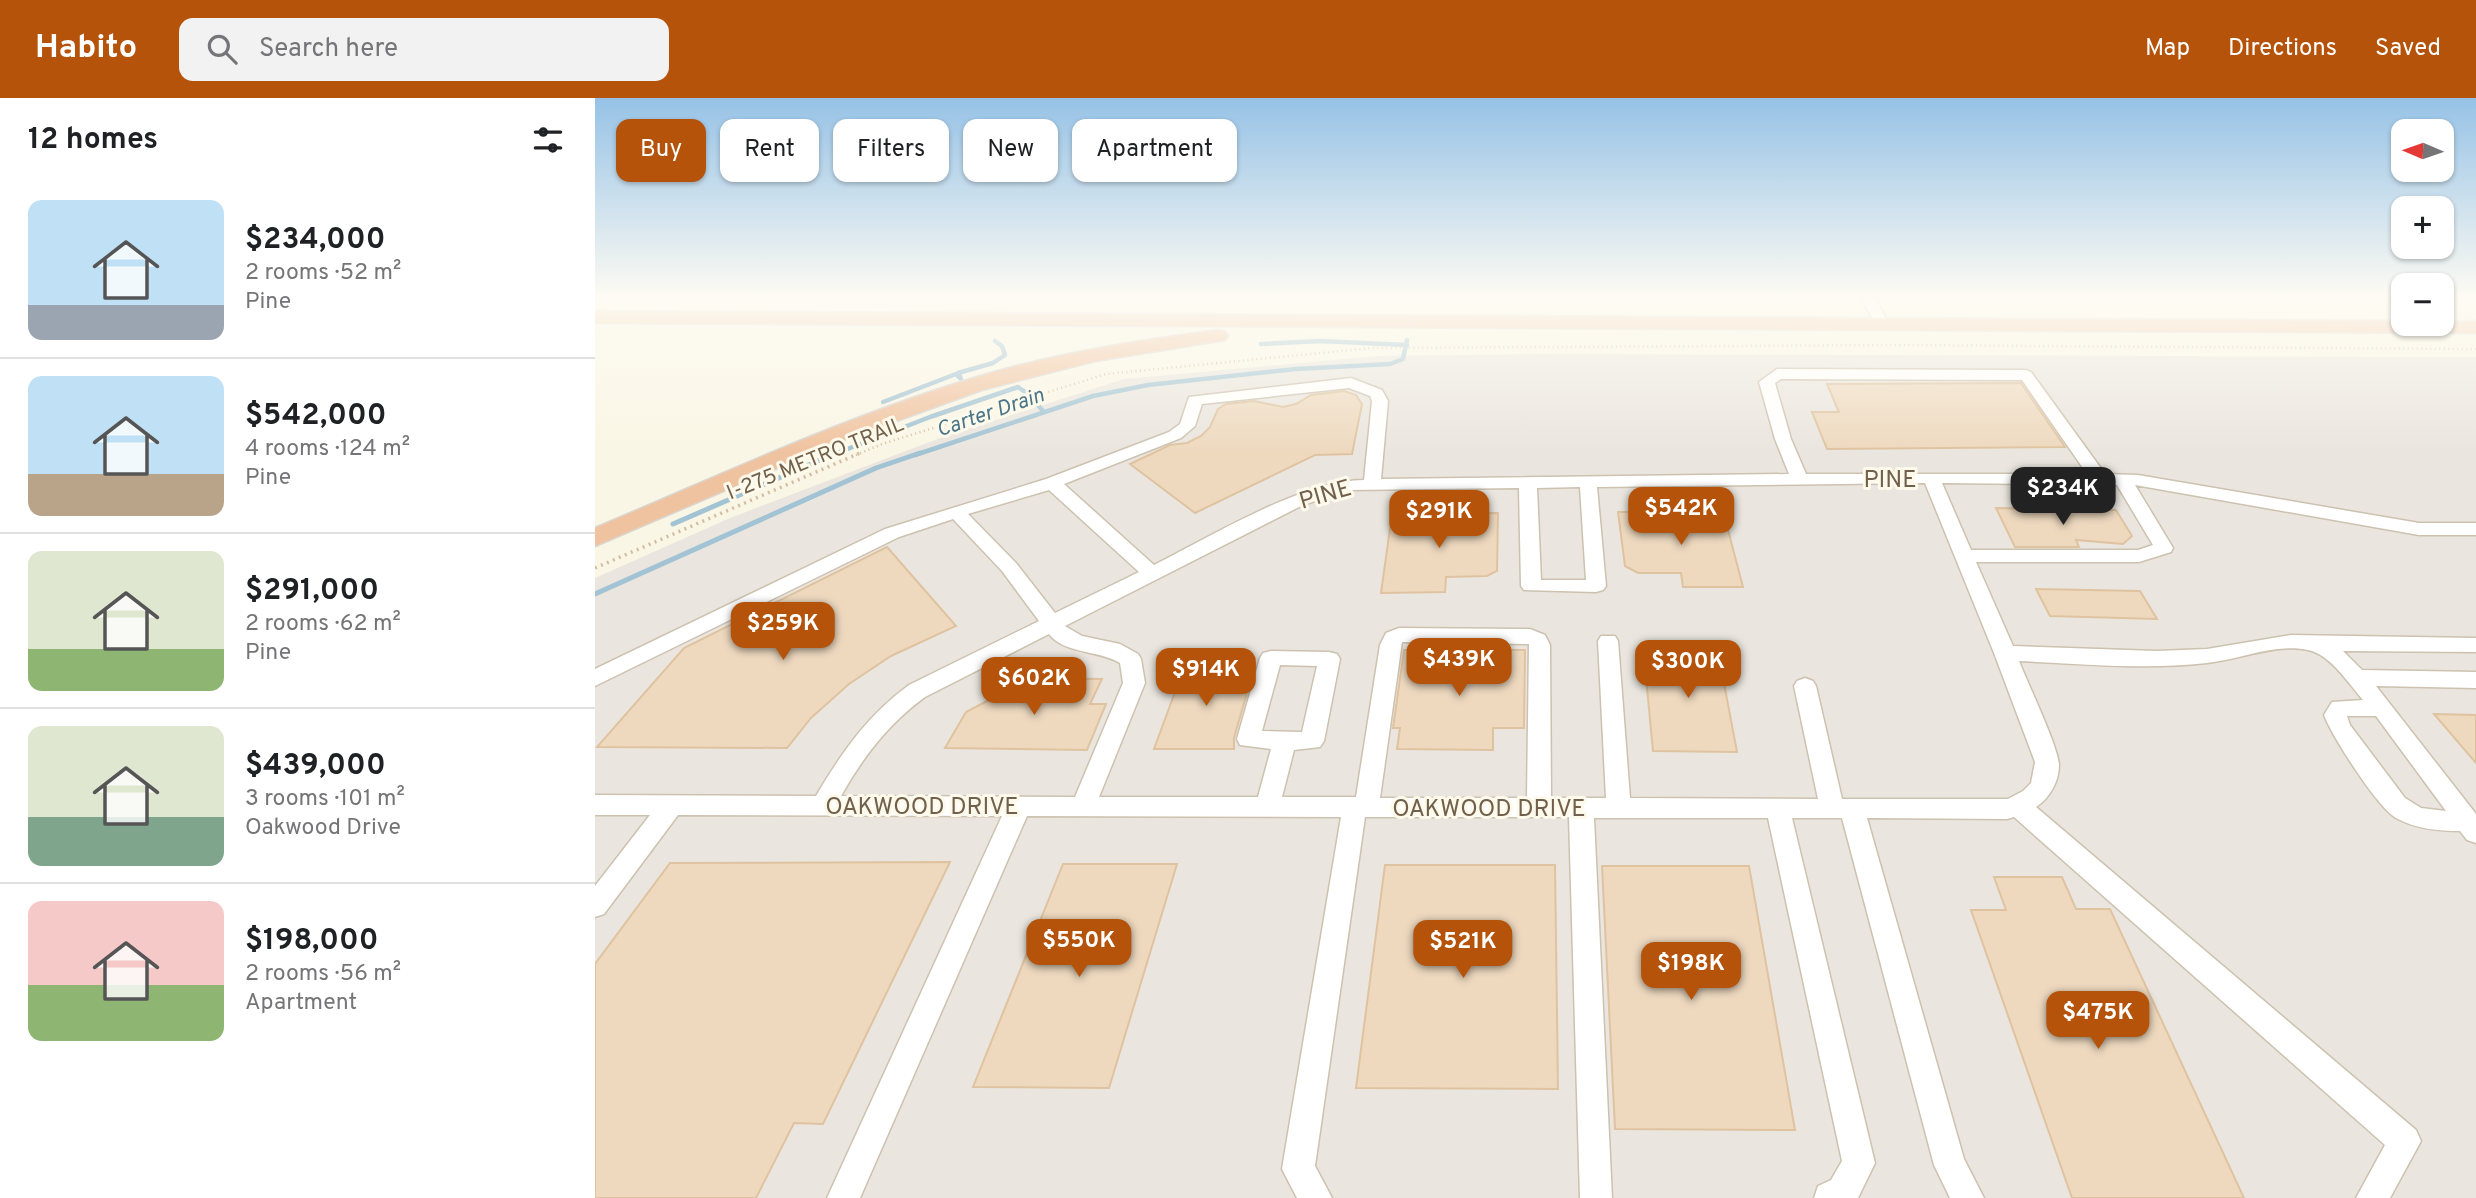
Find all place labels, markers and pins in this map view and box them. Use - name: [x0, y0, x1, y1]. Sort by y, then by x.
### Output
- pin: $234K: [2014, 468, 2112, 527]
- pin: $542K: [1632, 488, 1730, 547]
- pin: $291K: [1390, 490, 1488, 550]
- pin: $259K: [734, 602, 832, 662]
- pin: $439K: [1410, 638, 1508, 698]
- pin: $300K: [1639, 640, 1737, 700]
- pin: $914K: [1157, 648, 1255, 708]
- pin: $602K: [985, 658, 1083, 717]
- pin: $550K: [1030, 920, 1128, 979]
- pin: $521K: [1414, 920, 1512, 980]
- pin: $198K: [1642, 942, 1740, 1002]
- pin: $475K: [2049, 992, 2147, 1051]

